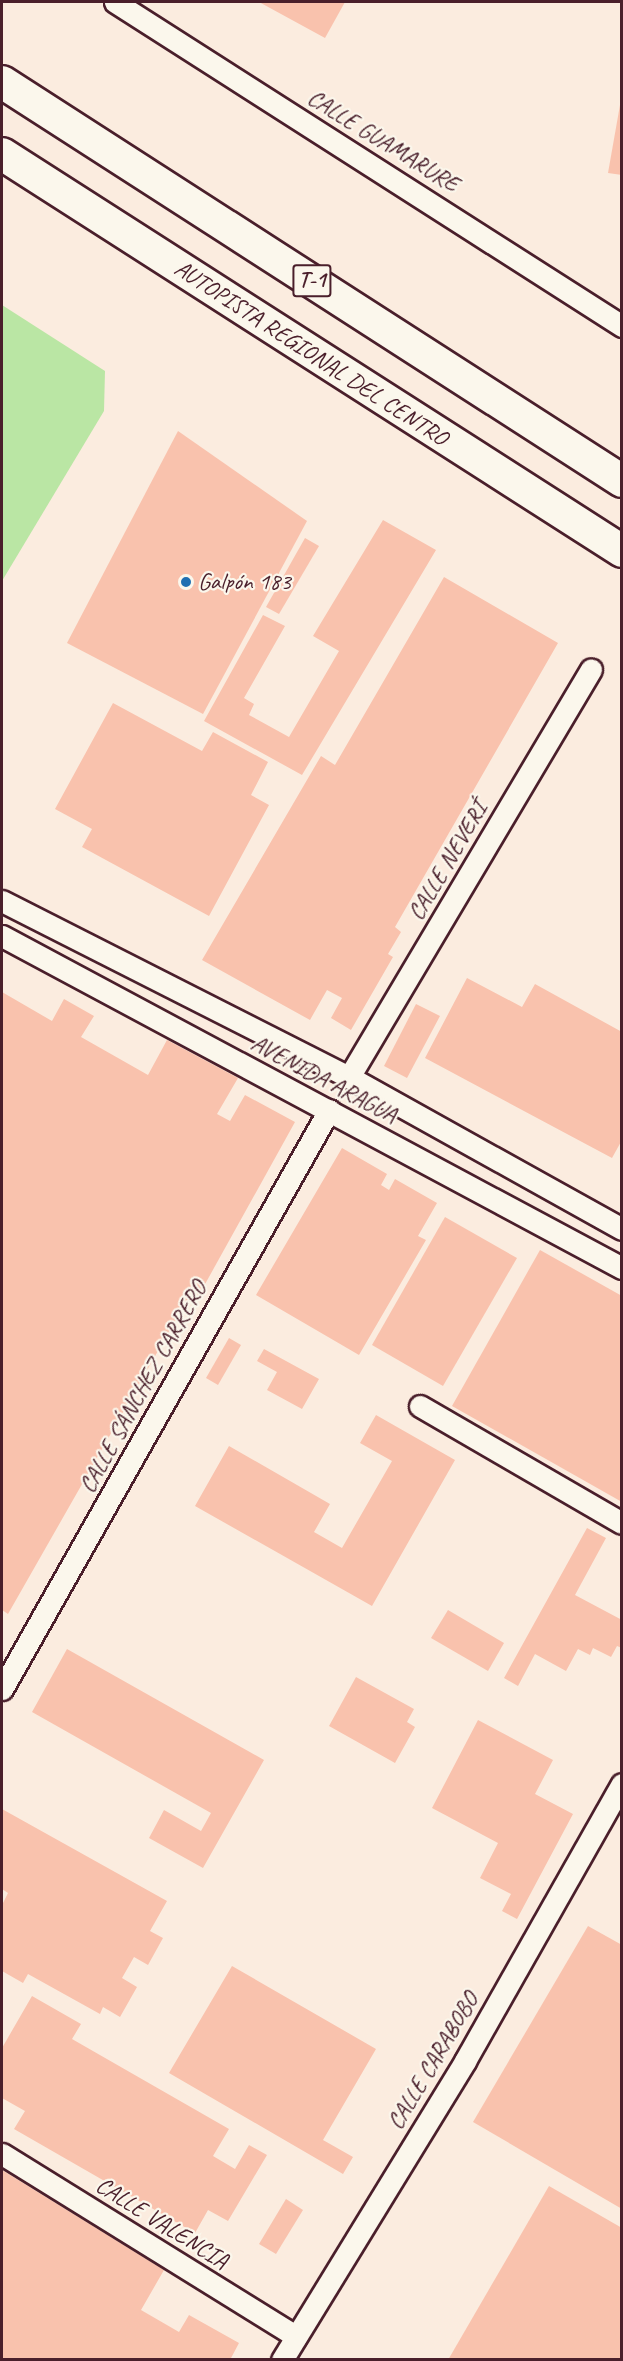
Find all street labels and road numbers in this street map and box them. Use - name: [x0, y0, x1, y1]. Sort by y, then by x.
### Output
- street label: CALLE GUAMARURE: [303, 83, 463, 199]
- street label: AUTOPISTA REGIONAL DEL CENTRO: [169, 253, 453, 453]
- road number: T-1: [291, 262, 333, 300]
- street label: CALLE NEVERÍ: [402, 797, 494, 925]
- street label: AVENIDA ARAGUA: [246, 1028, 402, 1130]
- street label: CALLE SÁNCHEZ CARRERO: [73, 1277, 213, 1497]
- street label: CALLE CARABOBO: [381, 1987, 485, 2135]
- street label: CALLE VALENCIA: [91, 2171, 233, 2275]

